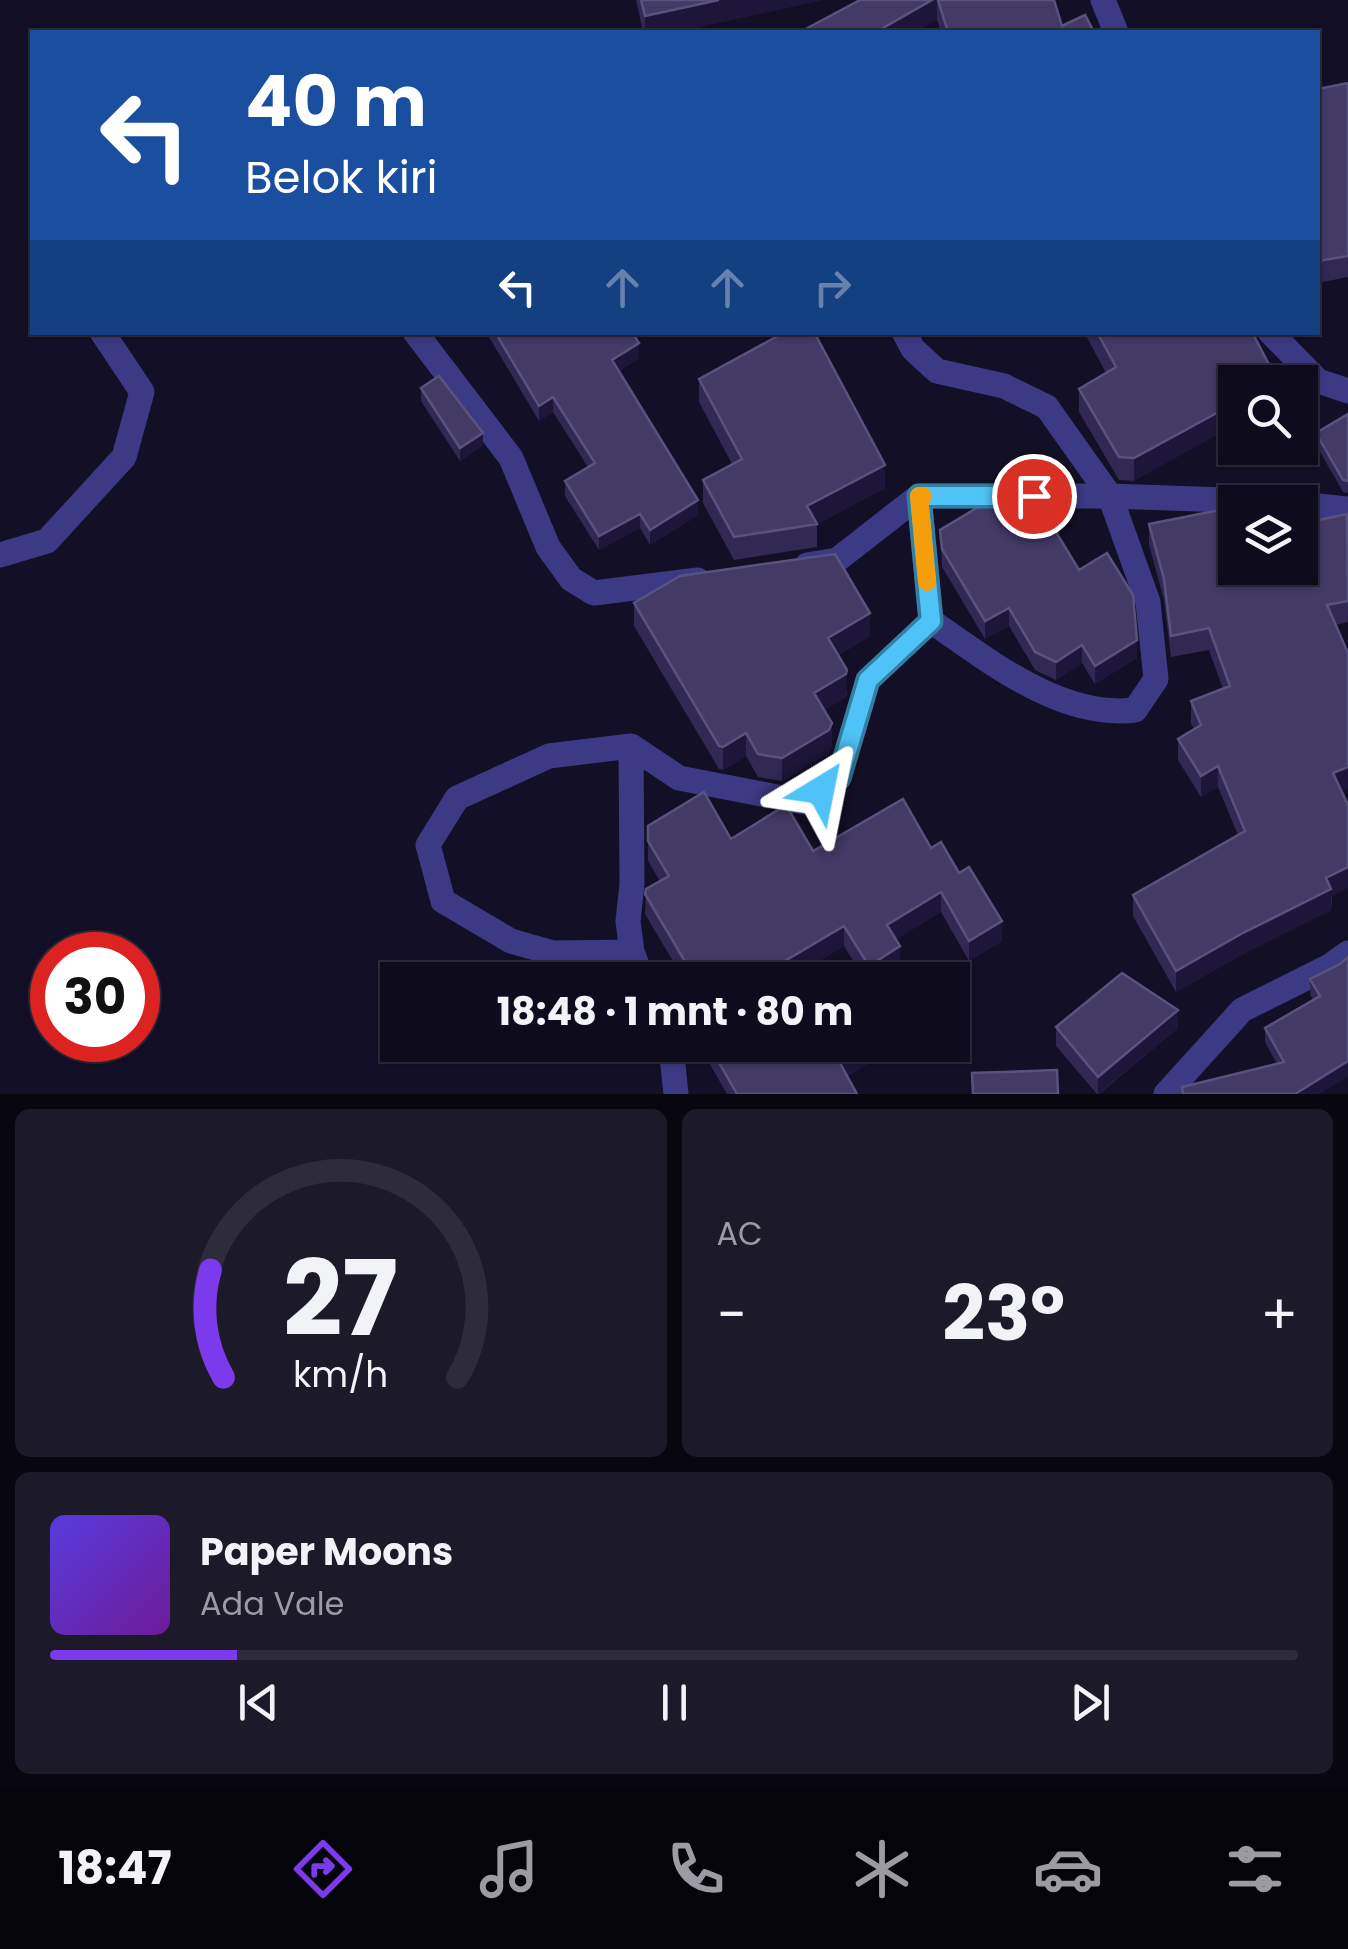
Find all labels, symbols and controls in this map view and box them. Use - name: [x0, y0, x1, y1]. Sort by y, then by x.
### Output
- text: 40 m: [245, 52, 427, 151]
- icon: left: [80, 70, 210, 200]
- text: Belok kiri: [245, 146, 438, 209]
- icon: left: [490, 260, 545, 315]
- icon: ahead: [595, 260, 650, 315]
- icon: ahead: [700, 260, 755, 315]
- icon: right: [805, 260, 860, 315]
- map controls: [1218, 365, 1318, 585]
- button: search: [1218, 365, 1318, 465]
- pin: [992, 454, 1077, 539]
- icon: arrive: [1007, 469, 1062, 524]
- button: layers: [1218, 485, 1318, 585]
- position arrow: [769, 738, 873, 842]
- speed limit sign: 30: [30, 932, 160, 1062]
- text: 18:48 · 1 mnt · 80 m: [497, 985, 853, 1038]
- text: AC: [717, 1211, 763, 1256]
- text: 27: [283, 1226, 398, 1371]
- text: 23°: [942, 1261, 1065, 1366]
- text: −: [717, 1276, 747, 1353]
- text: +: [1260, 1276, 1298, 1353]
- text: km/h: [293, 1349, 388, 1400]
- text: Paper Moons: [200, 1525, 453, 1578]
- text: Ada Vale: [200, 1581, 344, 1626]
- icon: previous: [231, 1675, 286, 1730]
- icon: pause: [647, 1675, 702, 1730]
- icon: next: [1063, 1675, 1118, 1730]
- icon: directions: [288, 1834, 358, 1904]
- icon: music: [474, 1834, 544, 1904]
- icon: phone: [661, 1834, 731, 1904]
- icon: climate: [847, 1834, 917, 1904]
- icon: car: [1033, 1834, 1103, 1904]
- icon: filters: [1220, 1834, 1290, 1904]
- text: 18:47: [58, 1837, 172, 1900]

